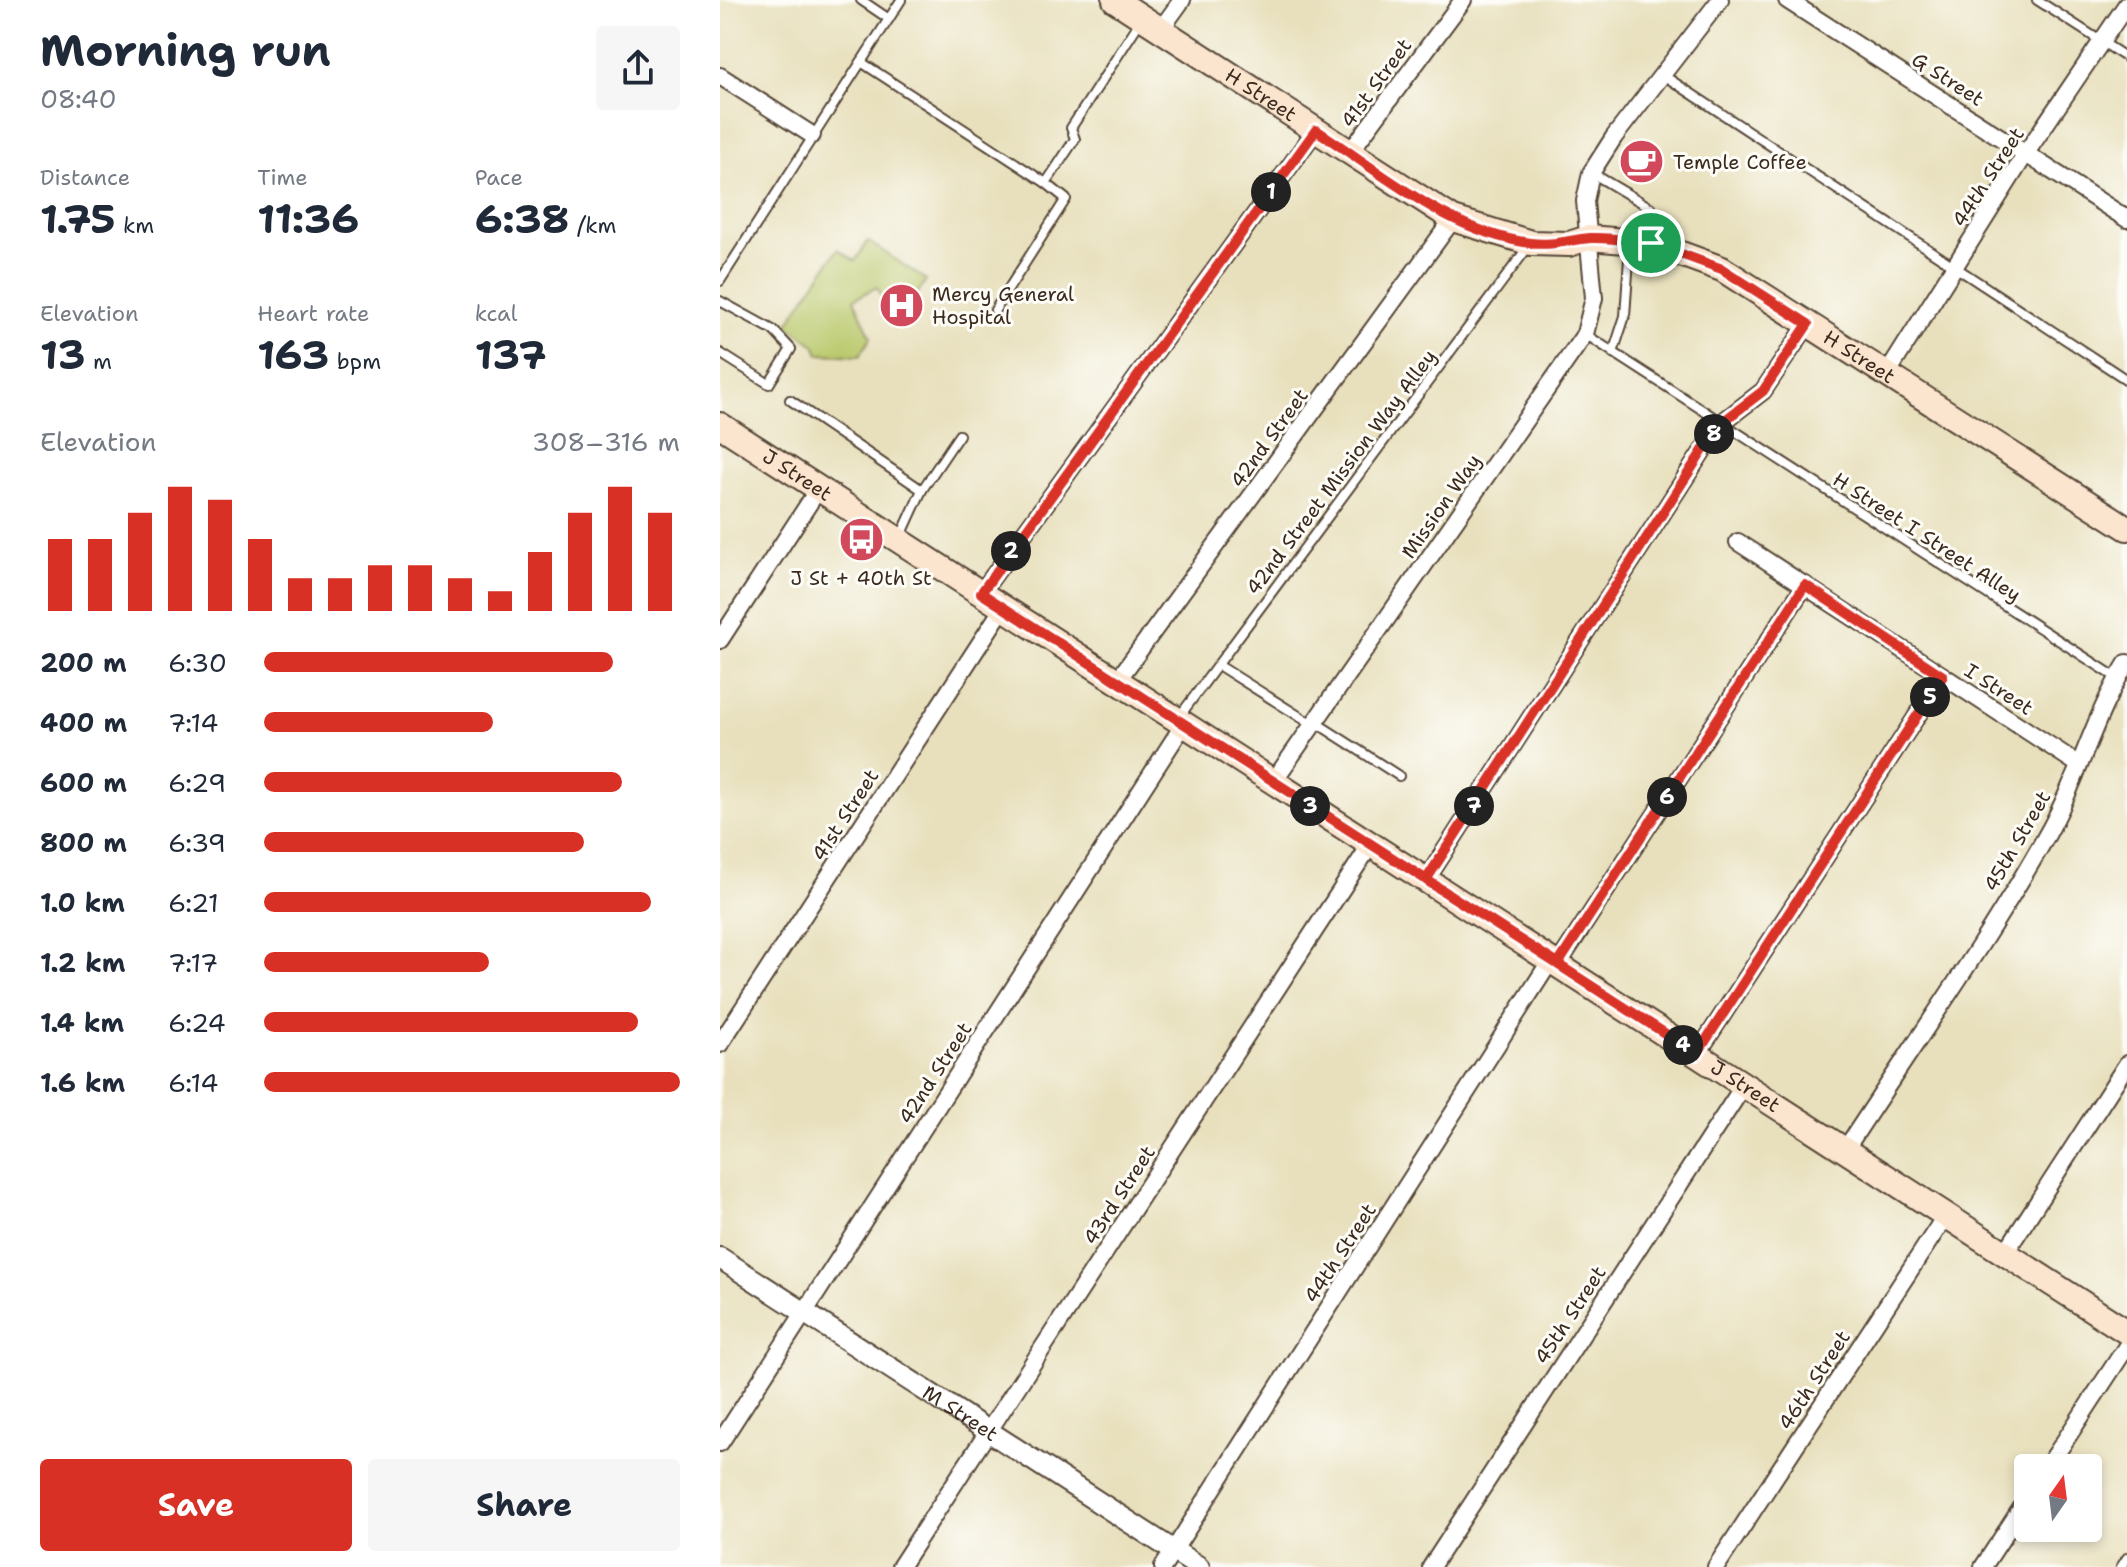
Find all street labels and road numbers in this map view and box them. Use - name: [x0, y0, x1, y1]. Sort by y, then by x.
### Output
- street label: 41st Street: [1335, 33, 1417, 133]
- street label: G Street: [1907, 46, 1989, 112]
- street label: H Street: [1220, 62, 1302, 127]
- street label: 44th Street: [1946, 122, 2030, 232]
- street label: H Street: [1818, 324, 1900, 389]
- street label: 42nd Street Mission Way Alley: [1241, 345, 1441, 599]
- street label: 42nd Street: [1224, 383, 1314, 493]
- street label: J Street: [758, 443, 837, 507]
- street label: Mission Way: [1396, 449, 1486, 563]
- street label: H Street I Street Alley: [1828, 466, 2026, 608]
- street label: I Street: [1960, 657, 2038, 721]
- street label: 41st Street: [806, 764, 884, 866]
- street label: 45th Street: [1978, 786, 2056, 896]
- street label: 42nd Street: [892, 1017, 978, 1129]
- street label: J Street: [1706, 1054, 1785, 1118]
- street label: 43rd Street: [1077, 1141, 1161, 1249]
- street label: 44th Street: [1298, 1198, 1382, 1308]
- street label: 45th Street: [1529, 1261, 1611, 1369]
- street label: 46th Street: [1772, 1325, 1856, 1435]
- street label: M Street: [918, 1379, 1003, 1447]

